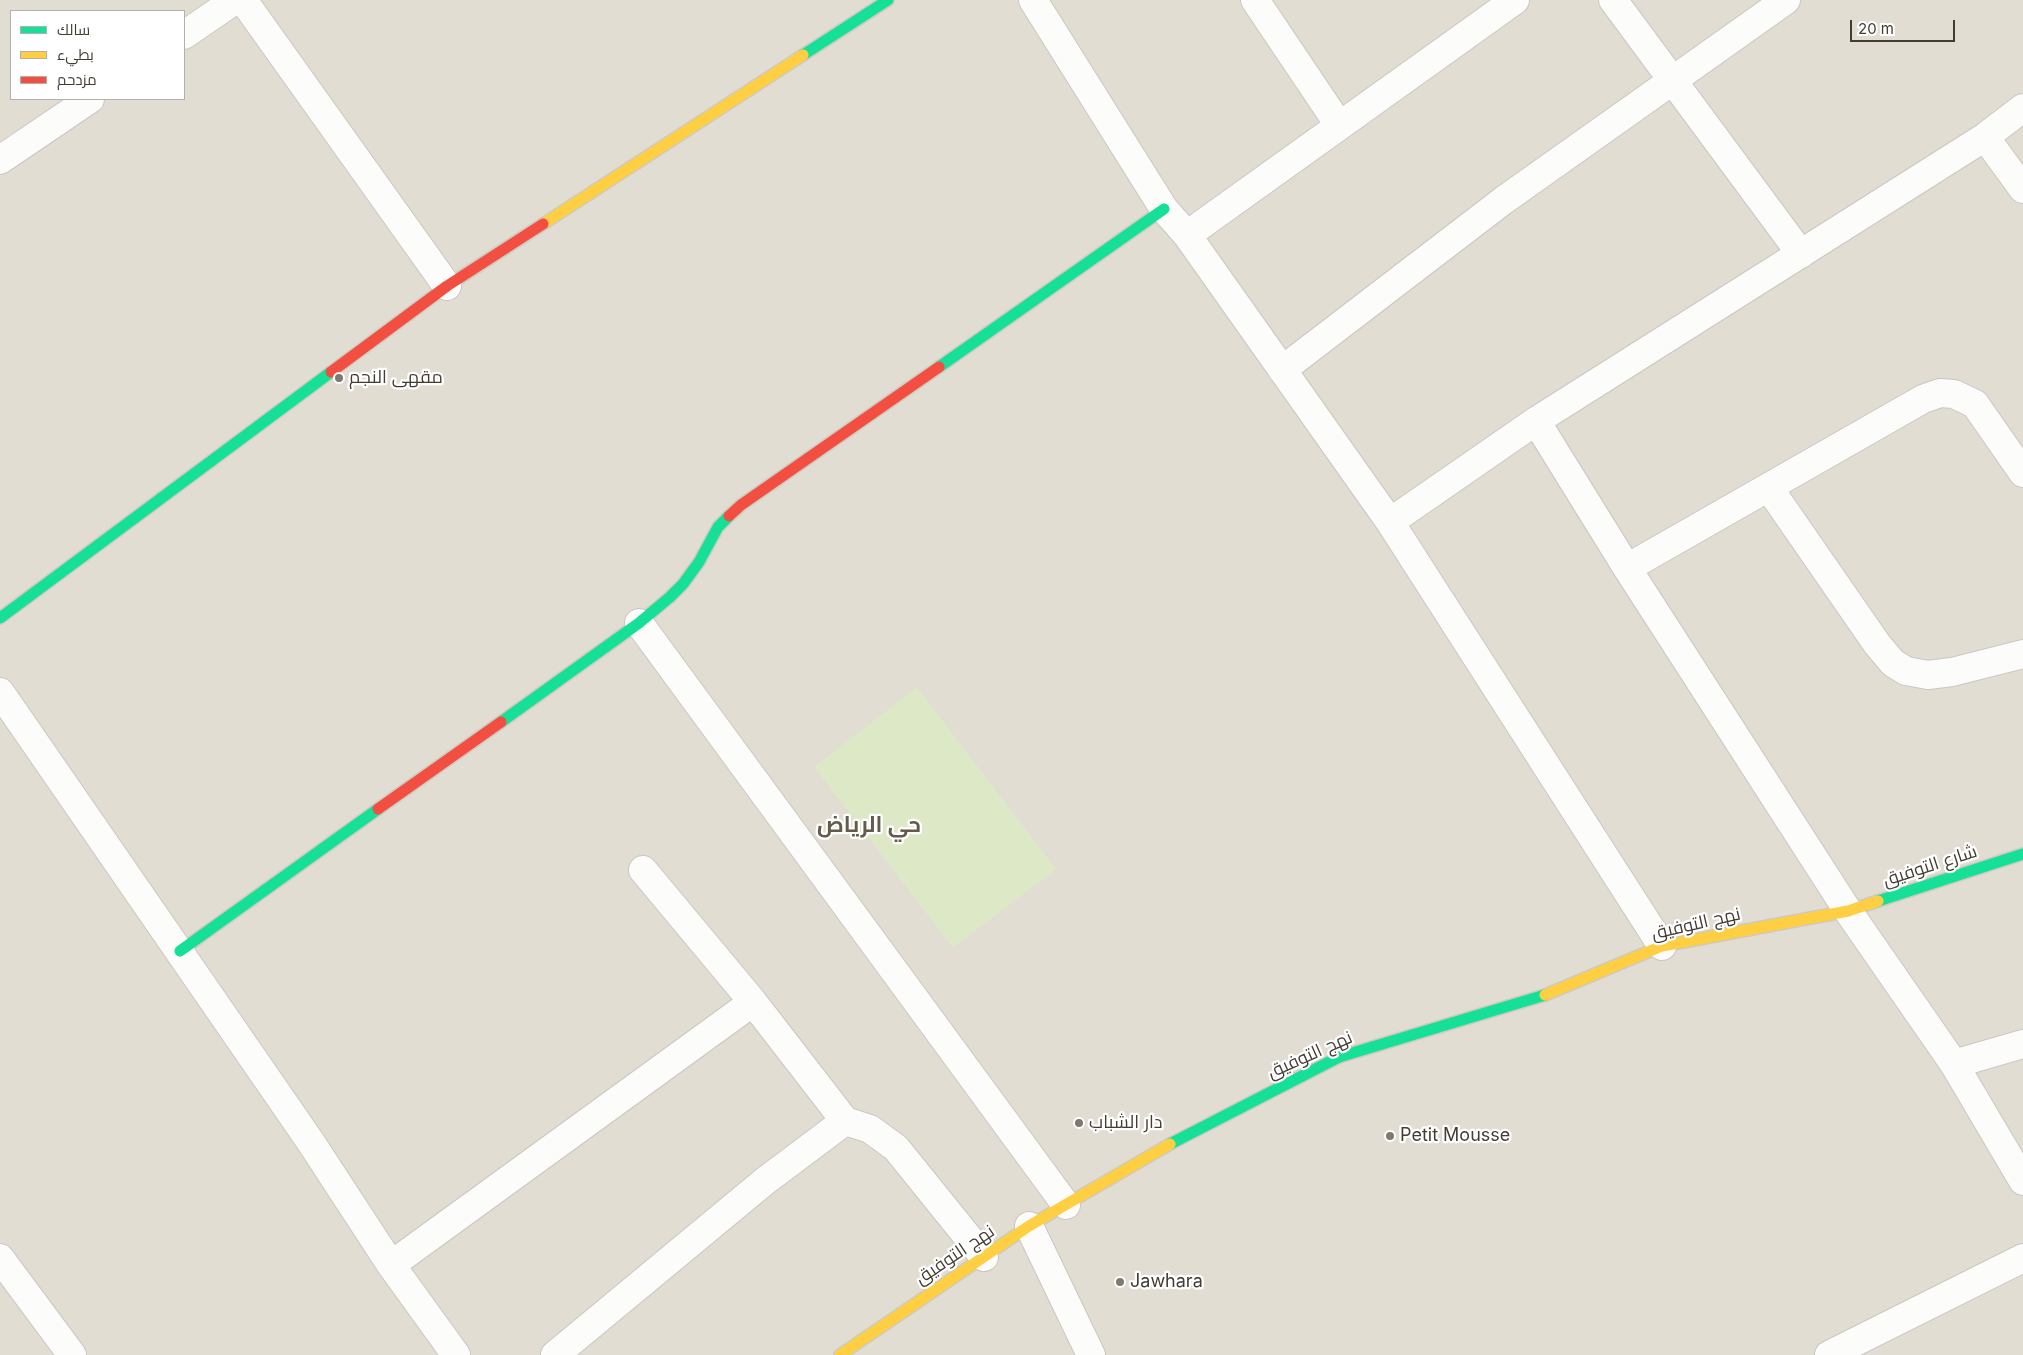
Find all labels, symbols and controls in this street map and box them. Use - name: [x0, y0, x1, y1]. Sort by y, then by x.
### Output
- legend: [10, 10, 185, 100]
- scale bar: [1853, 10, 1958, 42]
- text: 20 m: [1858, 19, 1894, 38]
- text: سالك: [57, 20, 90, 39]
- text: بطيء: [57, 45, 94, 64]
- text: مزدحم: [57, 70, 97, 89]
- place label: مقهى النجم: [349, 367, 443, 389]
- marker: مقهى النجم: [333, 372, 345, 384]
- district label: حي الرياض: [817, 812, 921, 838]
- street label: شارع التوفيق: [1880, 841, 1980, 891]
- street label: نهج التوفيق: [1649, 903, 1743, 945]
- street label: نهج التوفيق: [1264, 1027, 1356, 1083]
- place label: دار الشباب: [1089, 1112, 1162, 1134]
- marker: دار الشباب: [1073, 1117, 1085, 1129]
- place label: Petit Mousse: [1400, 1125, 1510, 1147]
- marker: Petit Mousse: [1384, 1130, 1396, 1142]
- street label: نهج التوفيق: [911, 1221, 999, 1289]
- place label: Jawhara: [1130, 1271, 1203, 1293]
- marker: Jawhara: [1114, 1276, 1126, 1288]

